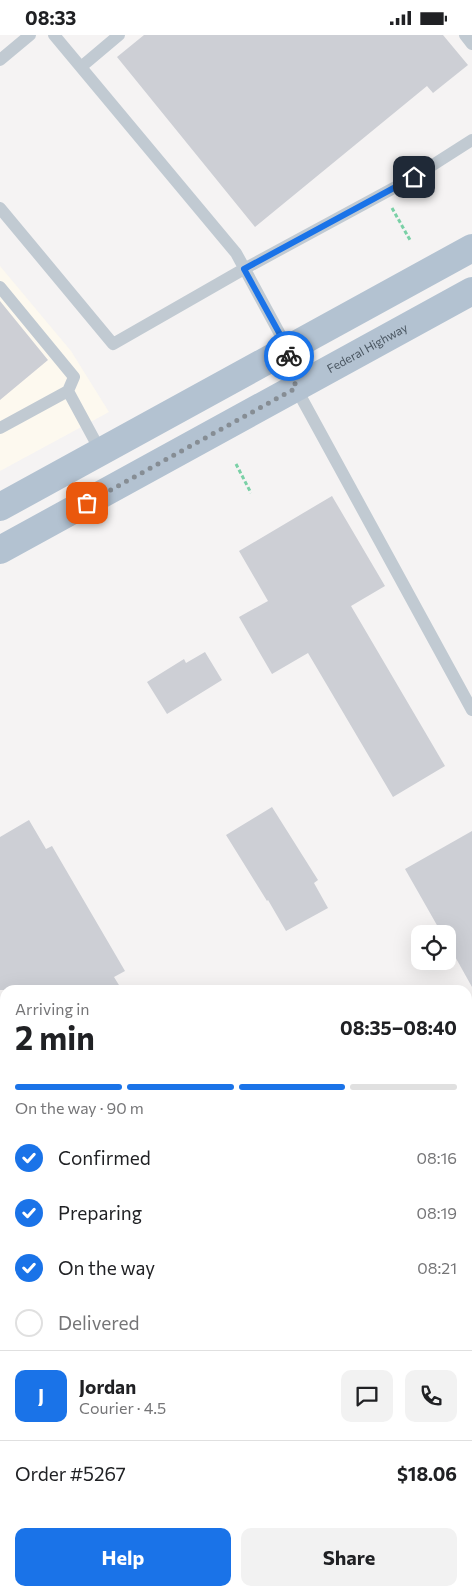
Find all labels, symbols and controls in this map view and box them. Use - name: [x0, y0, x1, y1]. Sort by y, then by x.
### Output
- text: 08:33: [25, 6, 76, 29]
- pin: [393, 156, 435, 198]
- icon: home: [400, 163, 428, 191]
- street label: Federal Highway: [324, 320, 410, 375]
- courier: [264, 331, 314, 381]
- icon: bike: [275, 342, 303, 370]
- pin: [66, 482, 108, 524]
- icon: bag: [73, 489, 101, 517]
- map controls: [411, 925, 456, 970]
- button: locate: [411, 925, 456, 970]
- text: Arriving in: [15, 999, 89, 1018]
- text: 08:35–08:40: [340, 1016, 457, 1039]
- text: 2 min: [15, 1017, 95, 1057]
- text: On the way · 90 m: [15, 1098, 144, 1117]
- icon: check: [15, 1144, 43, 1172]
- text: Confirmed: [58, 1146, 151, 1169]
- text: 08:16: [417, 1148, 457, 1167]
- icon: check: [15, 1199, 43, 1227]
- text: Preparing: [58, 1201, 142, 1224]
- text: 08:19: [417, 1203, 457, 1222]
- icon: check: [15, 1254, 43, 1282]
- text: On the way: [58, 1256, 155, 1279]
- text: 08:21: [417, 1258, 457, 1277]
- text: Delivered: [58, 1311, 139, 1334]
- button: chat: [341, 1370, 393, 1422]
- button: phone: [405, 1370, 457, 1422]
- text: Jordan: [79, 1375, 136, 1398]
- text: J: [38, 1384, 44, 1407]
- text: Courier · 4.5: [79, 1398, 166, 1417]
- text: Order #5267: [15, 1462, 126, 1485]
- text: $18.06: [397, 1462, 457, 1485]
- button: Help: [15, 1528, 231, 1586]
- button: Share: [241, 1528, 457, 1586]

